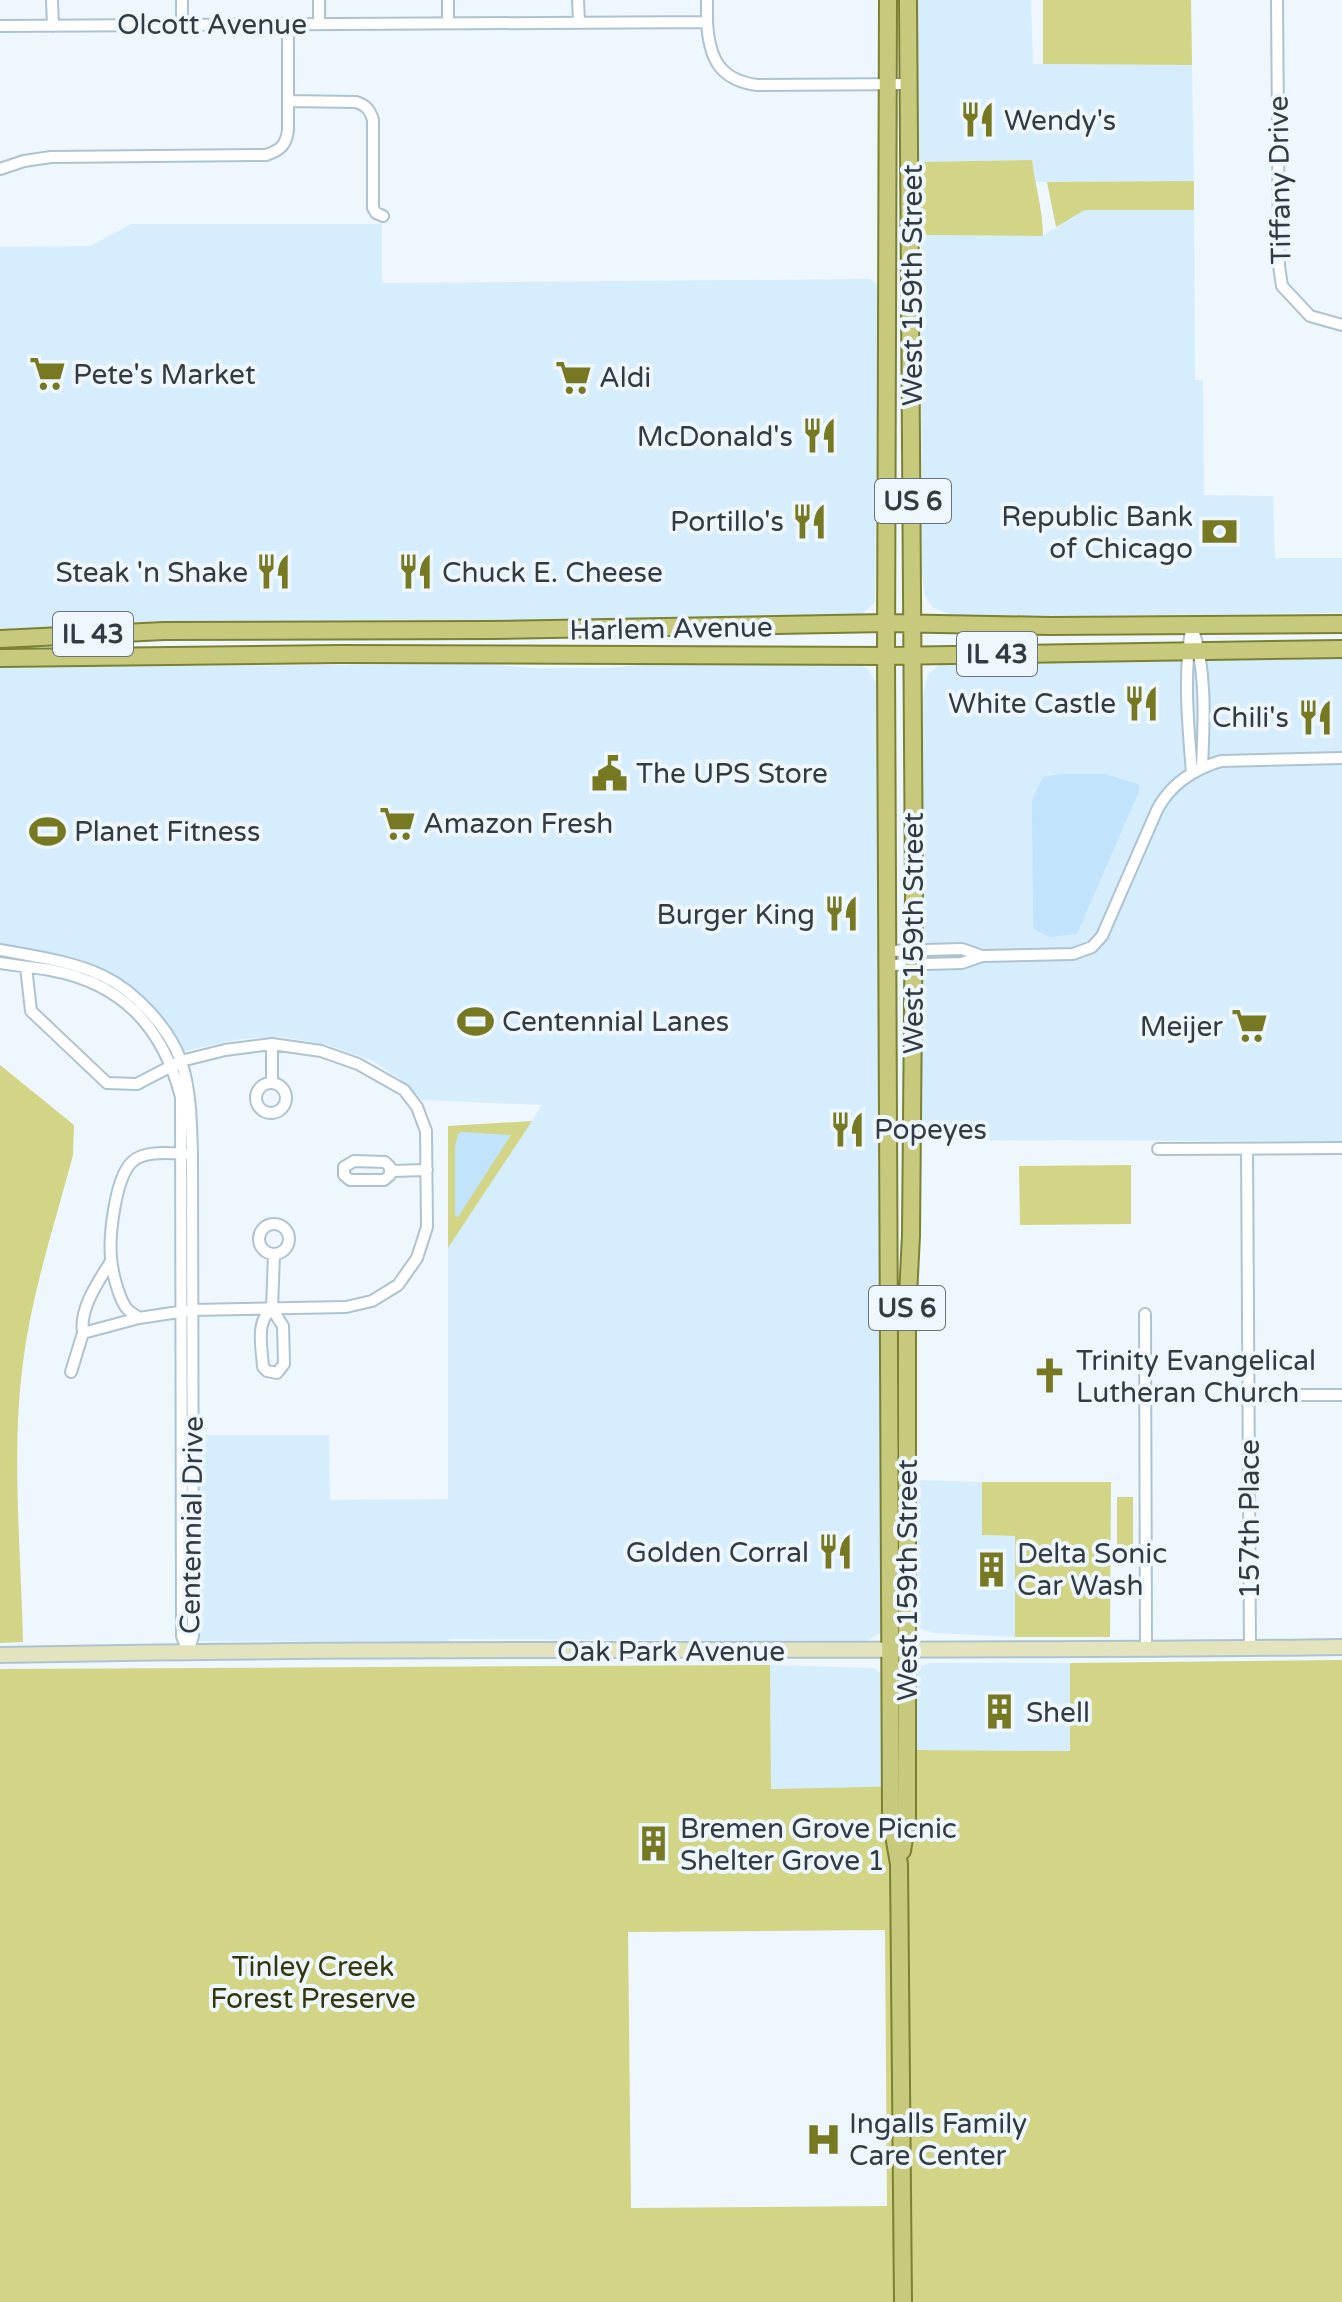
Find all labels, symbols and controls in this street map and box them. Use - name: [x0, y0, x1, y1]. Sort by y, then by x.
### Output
- street label: Olcott Avenue: [117, 8, 307, 42]
- street label: Tiffany Drive: [1262, 95, 1298, 265]
- restaurant icon: Wendy's: [959, 101, 997, 139]
- place label: Wendy's: [1004, 104, 1116, 138]
- street label: West 159th Street: [896, 164, 930, 406]
- supermarket icon: Pete's Market: [28, 355, 66, 393]
- place label: Pete's Market: [73, 358, 256, 392]
- supermarket icon: Aldi: [554, 358, 592, 396]
- place label: Aldi: [599, 361, 651, 395]
- restaurant icon: McDonald's: [800, 417, 838, 455]
- place label: McDonald's: [637, 420, 793, 454]
- road number: US 6: [875, 479, 951, 523]
- place label: Republic Bank of Chicago: [1001, 500, 1193, 566]
- restaurant icon: Portillo's: [791, 502, 829, 540]
- place label: Portillo's: [670, 505, 784, 539]
- bank icon: Republic Bank of Chicago: [1200, 513, 1238, 551]
- restaurant icon: Steak 'n Shake: [255, 553, 293, 591]
- restaurant icon: Chuck E. Cheese: [397, 553, 435, 591]
- place label: Steak 'n Shake: [56, 556, 248, 590]
- place label: Chuck E. Cheese: [442, 556, 663, 590]
- street label: Harlem Avenue: [569, 610, 773, 648]
- road number: IL 43: [53, 612, 133, 656]
- road number: IL 43: [957, 632, 1037, 676]
- restaurant icon: White Castle: [1123, 684, 1161, 722]
- place label: White Castle: [948, 687, 1116, 721]
- restaurant icon: Chili's: [1296, 698, 1334, 736]
- place label: Chili's: [1212, 701, 1289, 735]
- public building icon: The UPS Store: [591, 754, 629, 792]
- place label: The UPS Store: [636, 757, 828, 791]
- supermarket icon: Amazon Fresh: [378, 804, 416, 842]
- place label: Amazon Fresh: [423, 807, 613, 841]
- sports icon: Planet Fitness: [29, 812, 67, 850]
- street label: West 159th Street: [897, 812, 931, 1054]
- place label: Planet Fitness: [74, 815, 260, 849]
- restaurant icon: Burger King: [822, 895, 860, 933]
- place label: Burger King: [656, 898, 815, 932]
- sports icon: Centennial Lanes: [457, 1002, 495, 1040]
- place label: Centennial Lanes: [502, 1005, 729, 1039]
- supermarket icon: Meijer: [1230, 1007, 1268, 1045]
- place label: Meijer: [1140, 1010, 1223, 1044]
- restaurant icon: Popeyes: [829, 1110, 867, 1148]
- place label: Popeyes: [874, 1113, 987, 1147]
- road number: US 6: [869, 1286, 945, 1330]
- place label: Trinity Evangelical Lutheran Church: [1076, 1344, 1316, 1410]
- church icon: Trinity Evangelical Lutheran Church: [1031, 1357, 1069, 1395]
- street label: Centennial Drive: [173, 1416, 211, 1634]
- street label: 157th Place: [1233, 1439, 1267, 1599]
- street label: West 159th Street: [891, 1459, 925, 1701]
- restaurant icon: Golden Corral: [816, 1533, 854, 1571]
- place label: Golden Corral: [626, 1536, 809, 1570]
- place label: Delta Sonic Car Wash: [1017, 1537, 1167, 1603]
- building icon: Delta Sonic Car Wash: [972, 1550, 1010, 1588]
- street label: Oak Park Avenue: [557, 1635, 785, 1669]
- building icon: Shell: [981, 1693, 1019, 1731]
- place label: Shell: [1026, 1696, 1090, 1730]
- place label: Bremen Grove Picnic Shelter Grove 1: [680, 1812, 957, 1878]
- building icon: Bremen Grove Picnic Shelter Grove 1: [635, 1825, 673, 1863]
- park label: Tinley Creek Forest Preserve: [210, 1950, 416, 2016]
- place label: Ingalls Family Care Center: [849, 2107, 1027, 2173]
- hospital icon: Ingalls Family Care Center: [804, 2120, 842, 2158]

